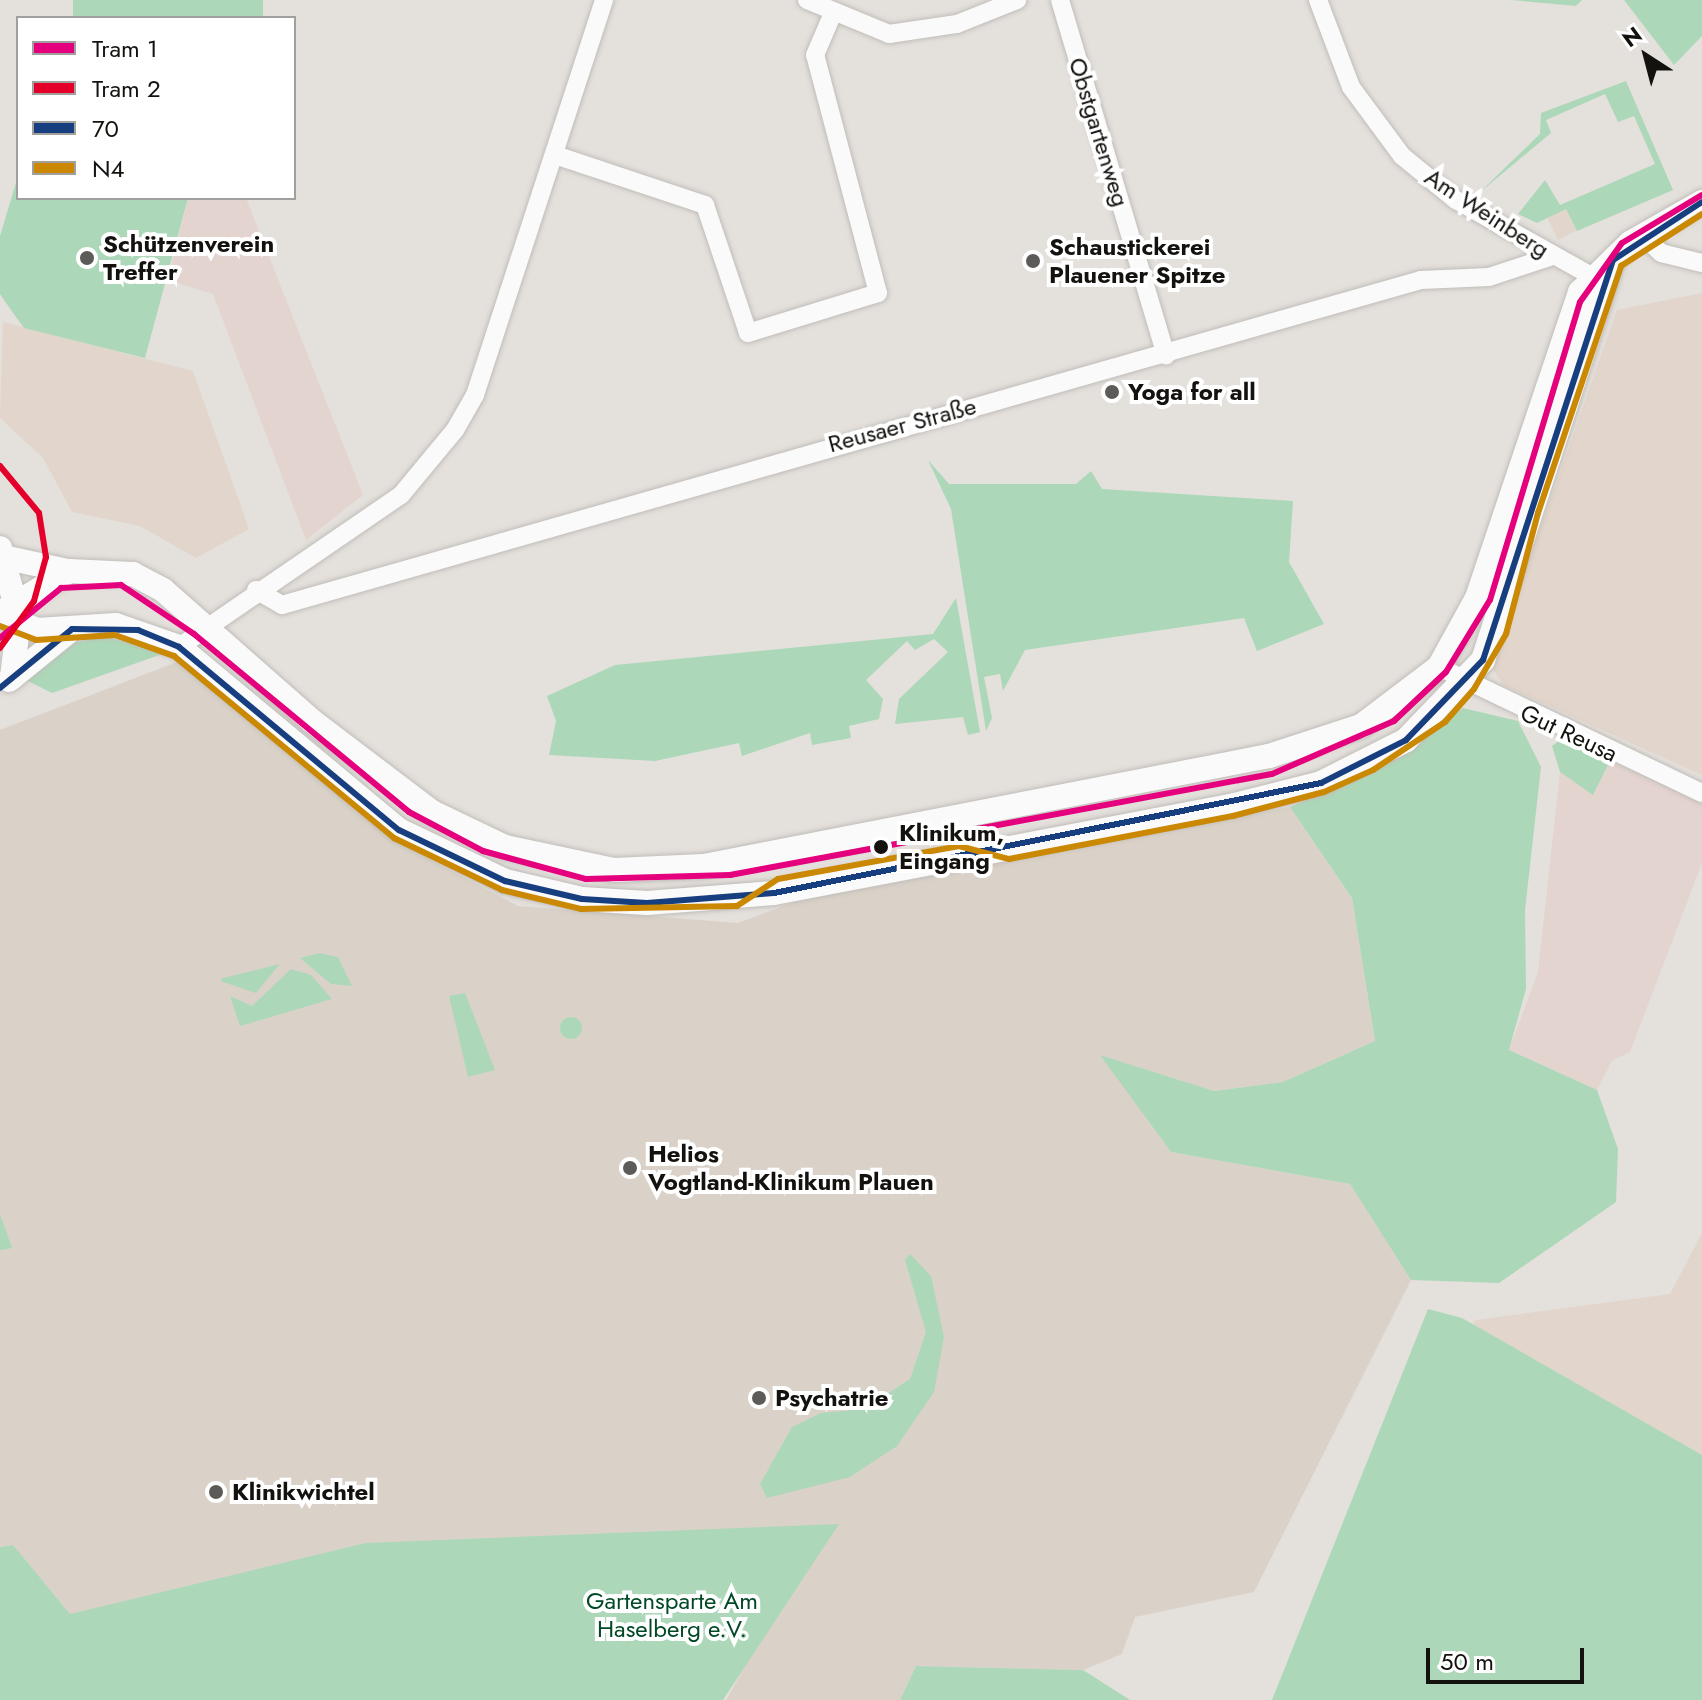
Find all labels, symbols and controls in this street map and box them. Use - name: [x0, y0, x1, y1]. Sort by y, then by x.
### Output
- legend: [16, 16, 296, 200]
- north arrow: [1606, 16, 1686, 96]
- text: N: [1615, 19, 1648, 55]
- text: Tram 1: [92, 31, 158, 66]
- street label: Obstgartenweg: [1063, 54, 1135, 210]
- text: Tram 2: [92, 71, 161, 106]
- text: 70: [92, 111, 119, 146]
- text: N4: [92, 151, 125, 186]
- street label: Am Weinberg: [1419, 162, 1555, 264]
- place label: Schützenverein Treffer: [103, 230, 274, 286]
- place label: Schaustickerei Plauener Spitze: [1049, 233, 1226, 289]
- marker: Schützenverein Treffer: [78, 249, 96, 267]
- marker: Schaustickerei Plauener Spitze: [1024, 252, 1042, 270]
- place label: Yoga for all: [1128, 378, 1256, 406]
- marker: Yoga for all: [1103, 383, 1121, 401]
- street label: Reusaer Straße: [825, 391, 979, 459]
- street label: Gut Reusa: [1516, 698, 1622, 768]
- place label: Klinikum, Eingang: [899, 819, 1004, 875]
- marker: Klinikum, Eingang: [870, 836, 892, 858]
- place label: Helios Vogtland-Klinikum Plauen: [648, 1140, 934, 1196]
- marker: Helios Vogtland-Klinikum Plauen: [619, 1157, 641, 1179]
- place label: Psychatrie: [775, 1384, 889, 1412]
- marker: Psychatrie: [750, 1389, 768, 1407]
- place label: Klinikwichtel: [232, 1478, 375, 1506]
- marker: Klinikwichtel: [207, 1483, 225, 1501]
- park label: Gartensparte Am Haselberg e.V.: [586, 1587, 758, 1643]
- scale bar: [1430, 1632, 1588, 1682]
- text: 50 m: [1440, 1644, 1494, 1679]

